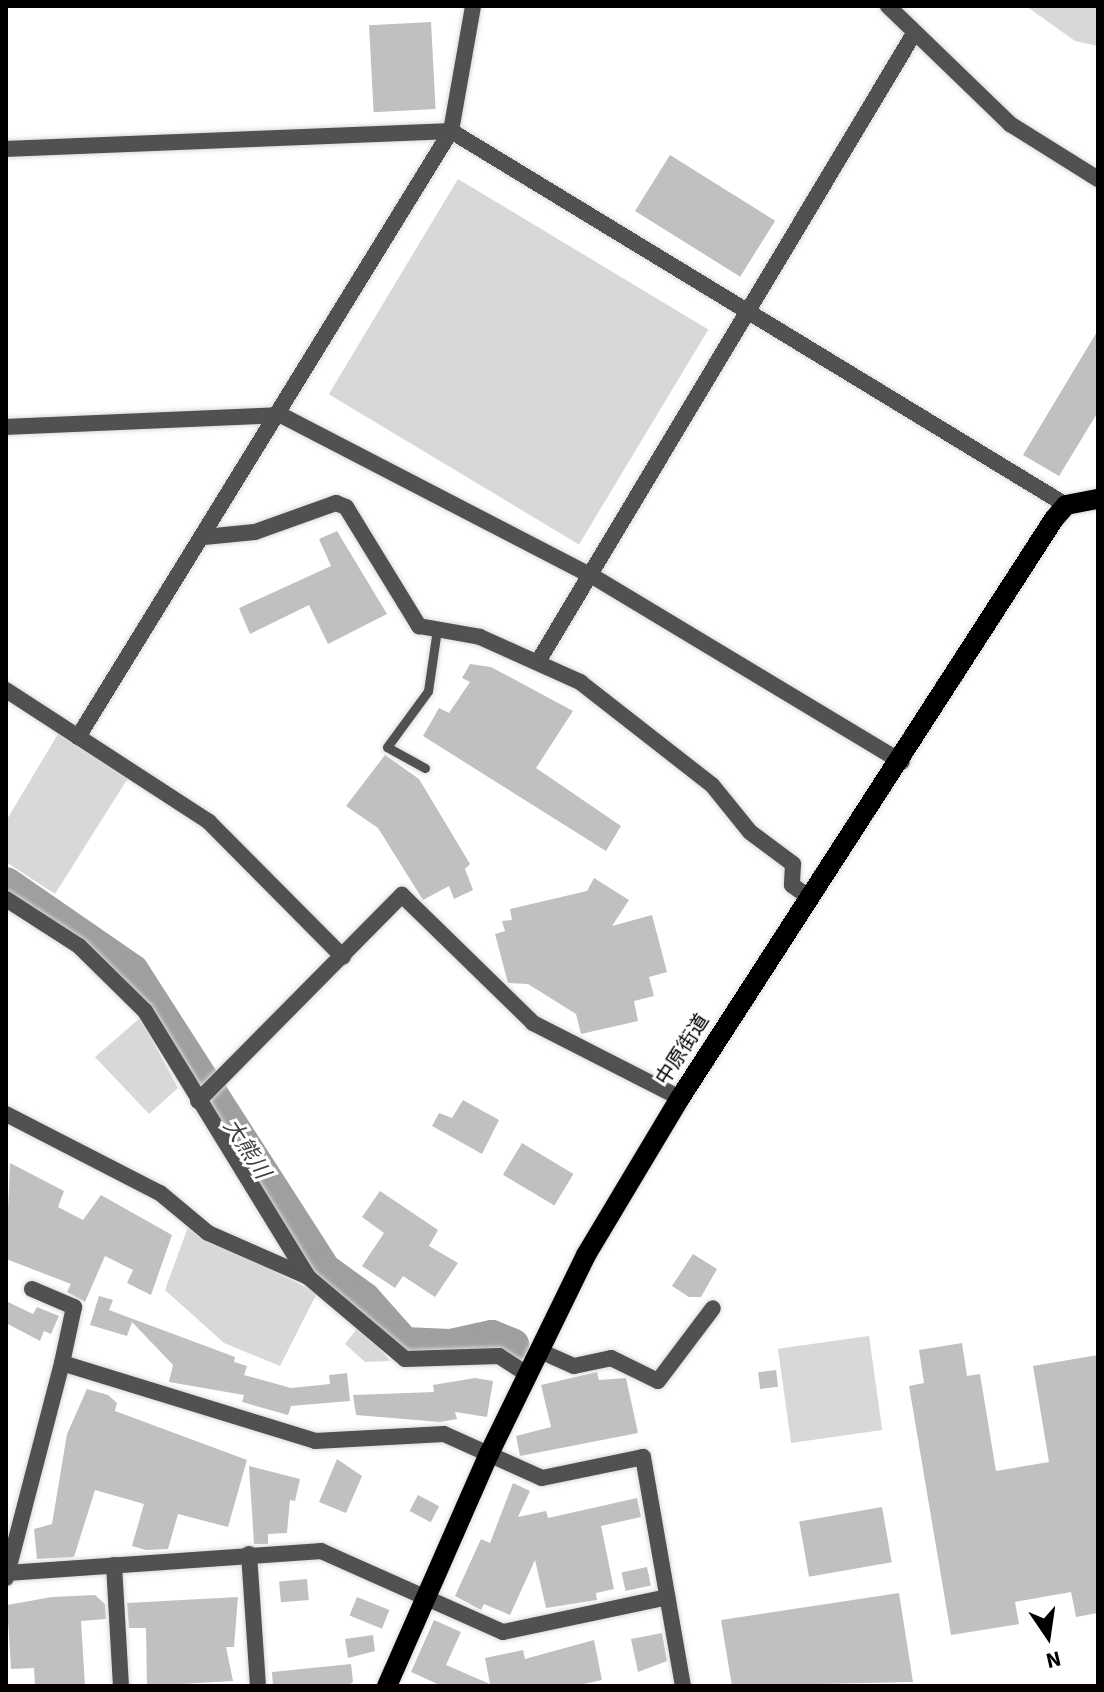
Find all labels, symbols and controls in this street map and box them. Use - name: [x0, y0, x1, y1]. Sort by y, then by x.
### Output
- street label: 中原街道: [651, 1010, 715, 1090]
- water label: 大熊川: [217, 1114, 275, 1184]
- north arrow: [1008, 1596, 1088, 1676]
- text: N: [1043, 1642, 1064, 1677]

